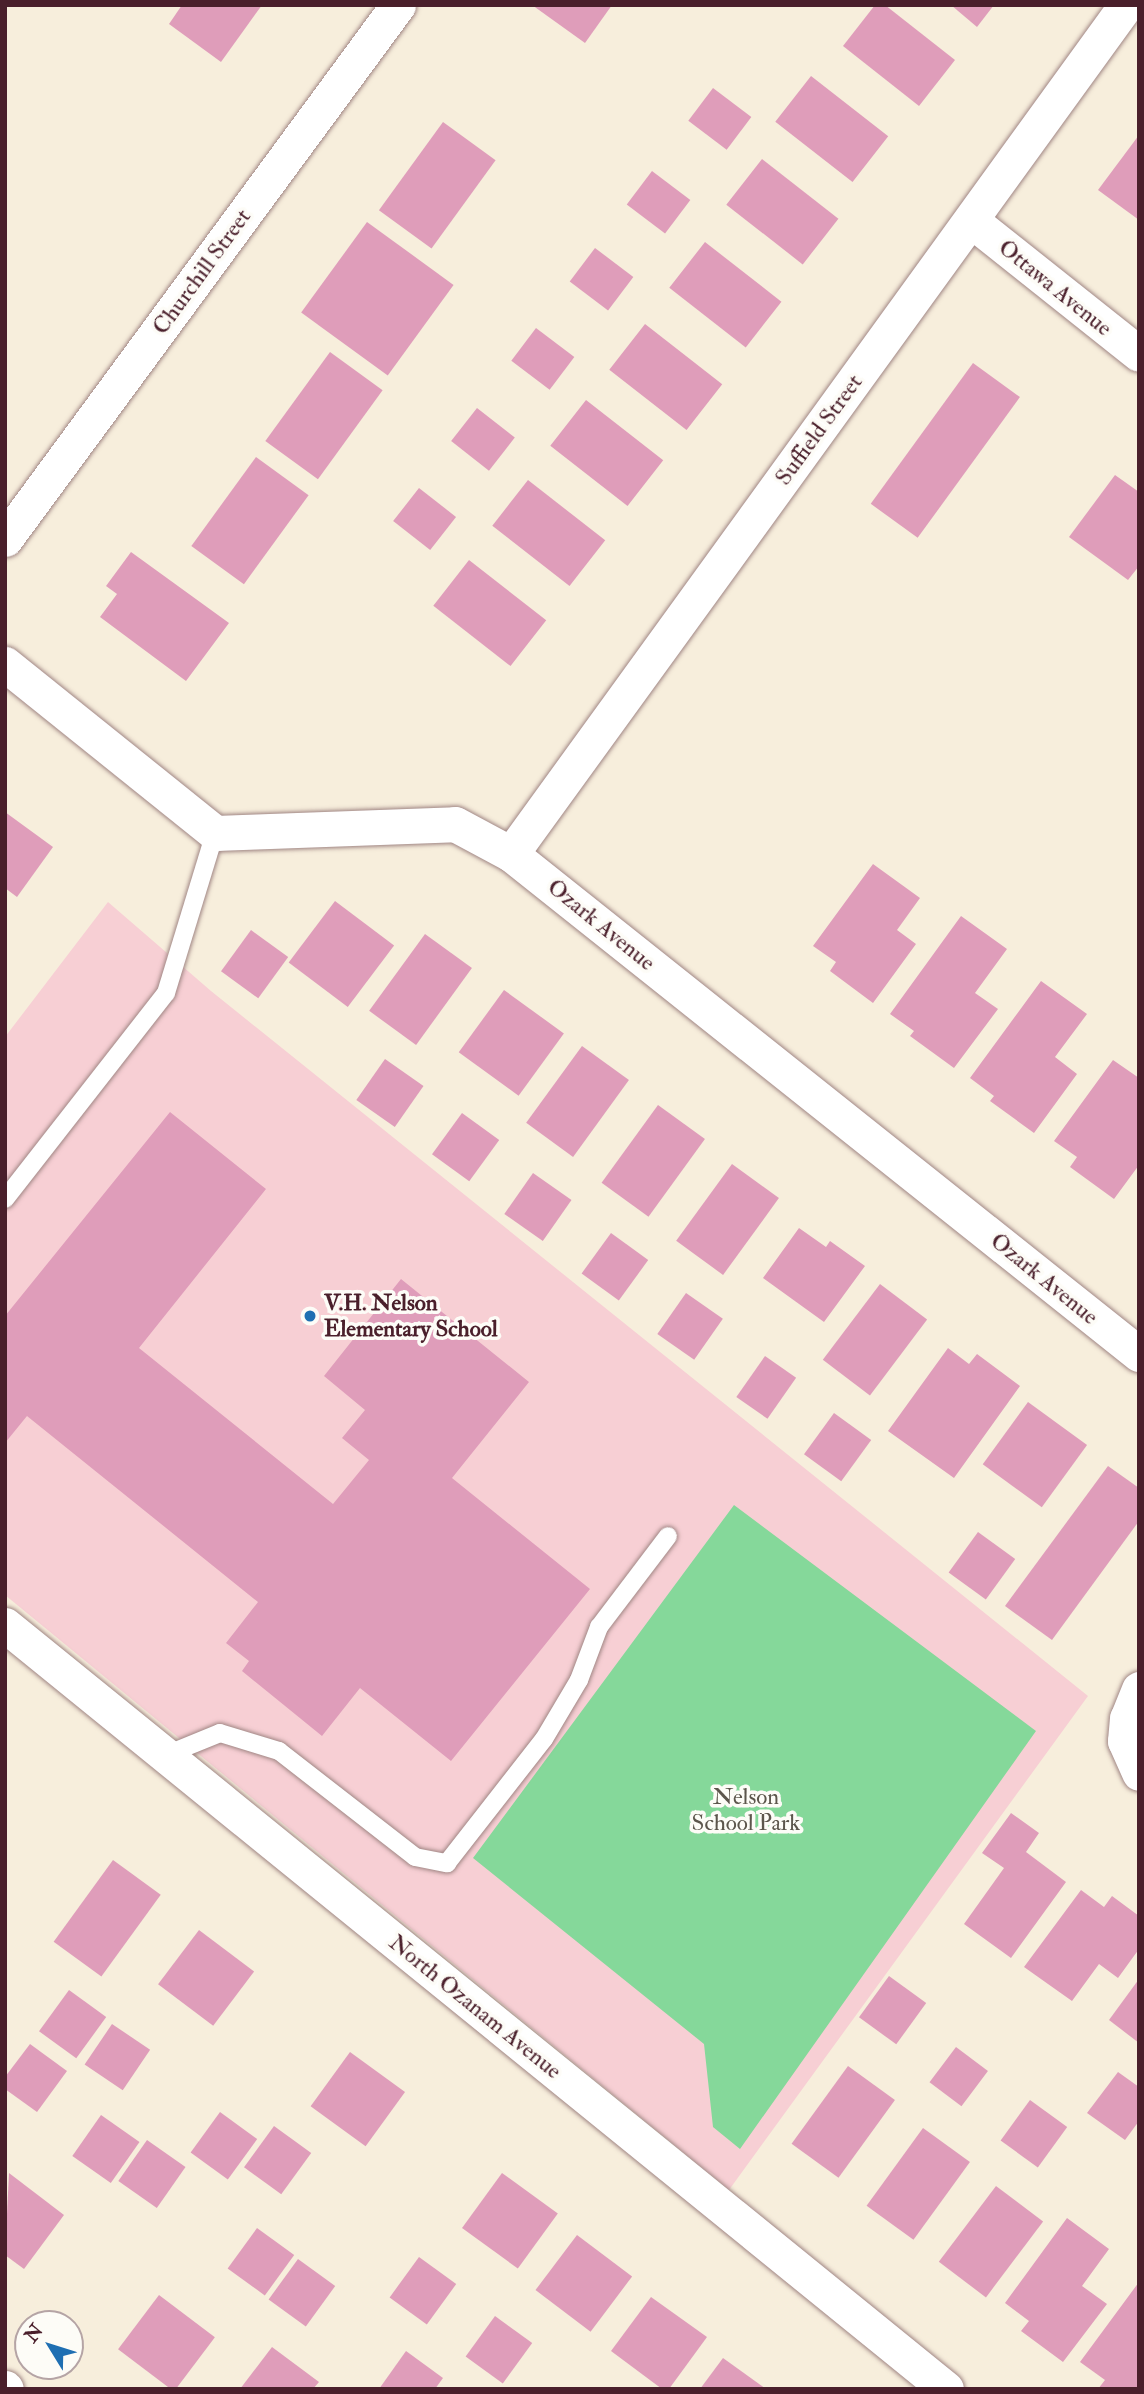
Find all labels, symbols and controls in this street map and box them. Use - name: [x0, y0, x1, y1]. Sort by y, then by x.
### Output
- street label: Churchill Street: [147, 204, 257, 340]
- street label: Ottawa Avenue: [993, 234, 1117, 342]
- street label: Suffield Street: [770, 369, 868, 491]
- street label: Ozark Avenue: [542, 873, 660, 977]
- street label: Ozark Avenue: [985, 1227, 1103, 1331]
- place label: V.H. Nelson Elementary School: [324, 1289, 498, 1343]
- marker: V.H. Nelson Elementary School: [302, 1308, 318, 1324]
- park label: Nelson School Park: [692, 1783, 800, 1837]
- street label: North Ozanam Avenue: [383, 1929, 567, 2085]
- north arrow: [14, 2310, 84, 2380]
- text: N: [19, 2319, 49, 2347]

